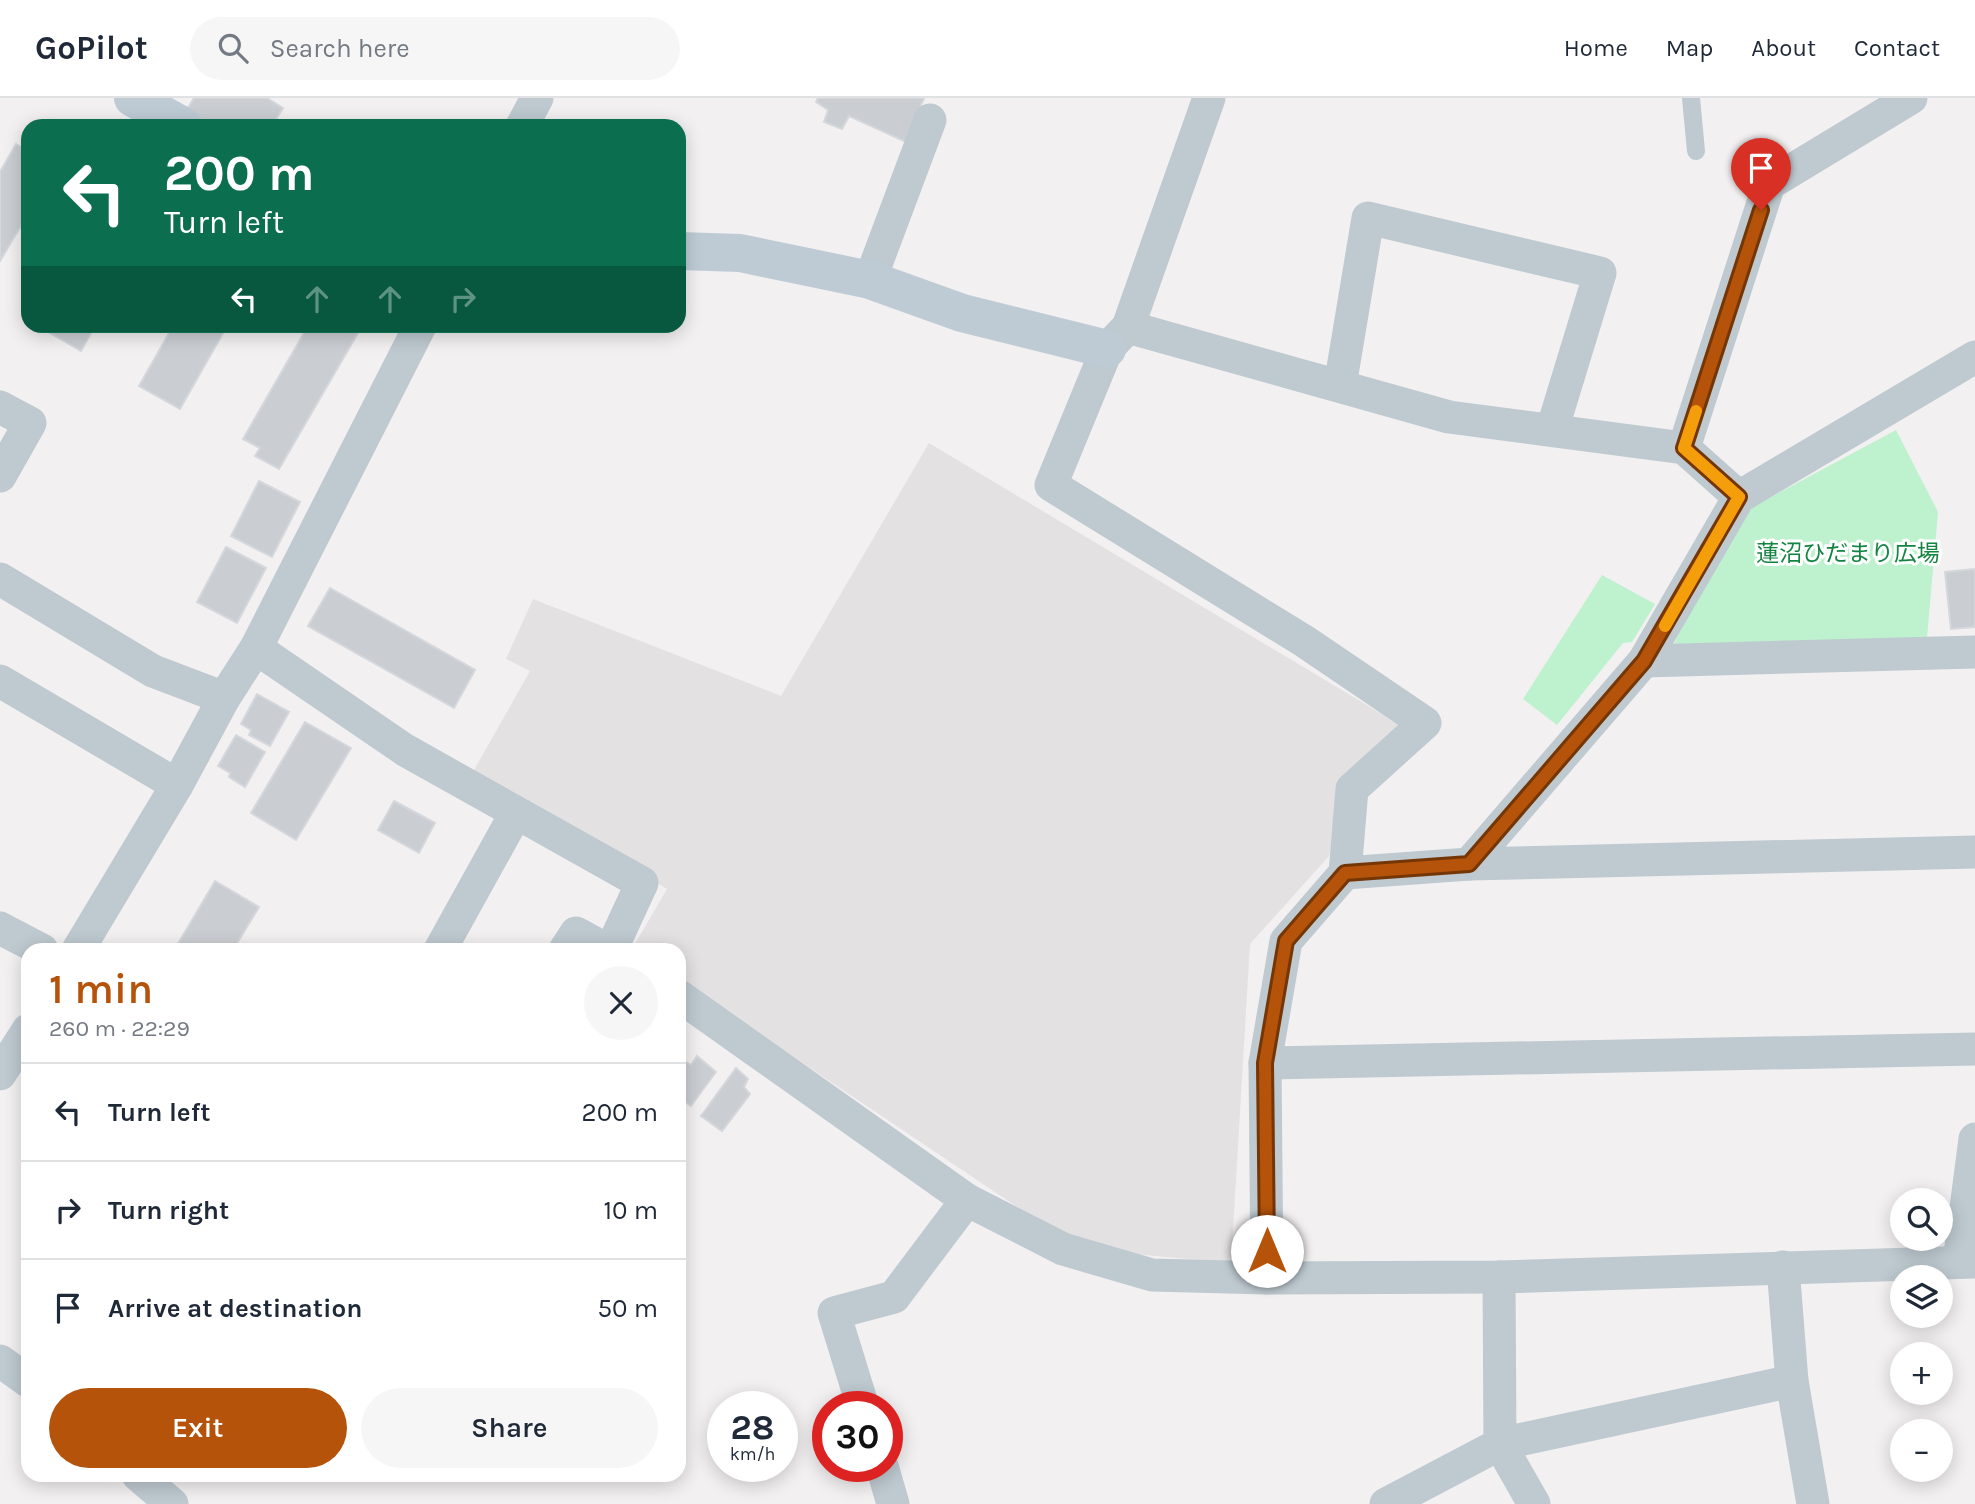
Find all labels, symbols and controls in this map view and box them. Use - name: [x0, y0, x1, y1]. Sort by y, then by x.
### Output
- search box: [190, 17, 680, 80]
- text: GoPilot: [35, 29, 148, 67]
- icon: search: [214, 29, 252, 67]
- text: Search here: [270, 33, 410, 64]
- text: Home: [1564, 34, 1628, 62]
- text: Map: [1666, 34, 1713, 62]
- text: About: [1751, 34, 1816, 62]
- text: Contact: [1854, 34, 1940, 62]
- pin: [1731, 138, 1791, 210]
- text: 200 m: [164, 145, 315, 202]
- icon: left: [49, 147, 140, 238]
- icon: arrive: [1742, 149, 1780, 187]
- text: Turn left: [164, 204, 284, 241]
- icon: left: [225, 280, 263, 318]
- icon: ahead: [298, 280, 336, 318]
- icon: ahead: [371, 280, 409, 318]
- icon: right: [444, 280, 482, 318]
- park label: 蓮沼ひだまり広場: [1756, 540, 1940, 567]
- text: 1 min: [49, 964, 153, 1014]
- button: close: [584, 966, 658, 1040]
- text: 260 m · 22:29: [49, 1015, 190, 1042]
- icon: left: [49, 1093, 87, 1131]
- text: Turn left: [108, 1097, 210, 1128]
- text: 200 m: [582, 1097, 658, 1128]
- map controls: [1890, 1188, 1953, 1482]
- button: search: [1890, 1188, 1953, 1251]
- icon: right: [49, 1191, 87, 1229]
- text: Turn right: [108, 1195, 229, 1226]
- text: 10 m: [603, 1195, 658, 1226]
- position arrow: [1230, 1214, 1304, 1288]
- button: layers: [1890, 1265, 1953, 1328]
- icon: arrive: [49, 1289, 87, 1327]
- text: Arrive at destination: [108, 1293, 362, 1324]
- text: 50 m: [597, 1293, 658, 1324]
- button: +: [1890, 1342, 1953, 1405]
- button: Exit: [49, 1388, 347, 1468]
- button: Share: [361, 1388, 658, 1468]
- speed limit sign: 30: [812, 1391, 903, 1482]
- text: 28: [731, 1407, 774, 1448]
- button: −: [1890, 1419, 1953, 1482]
- text: km/h: [730, 1443, 775, 1465]

